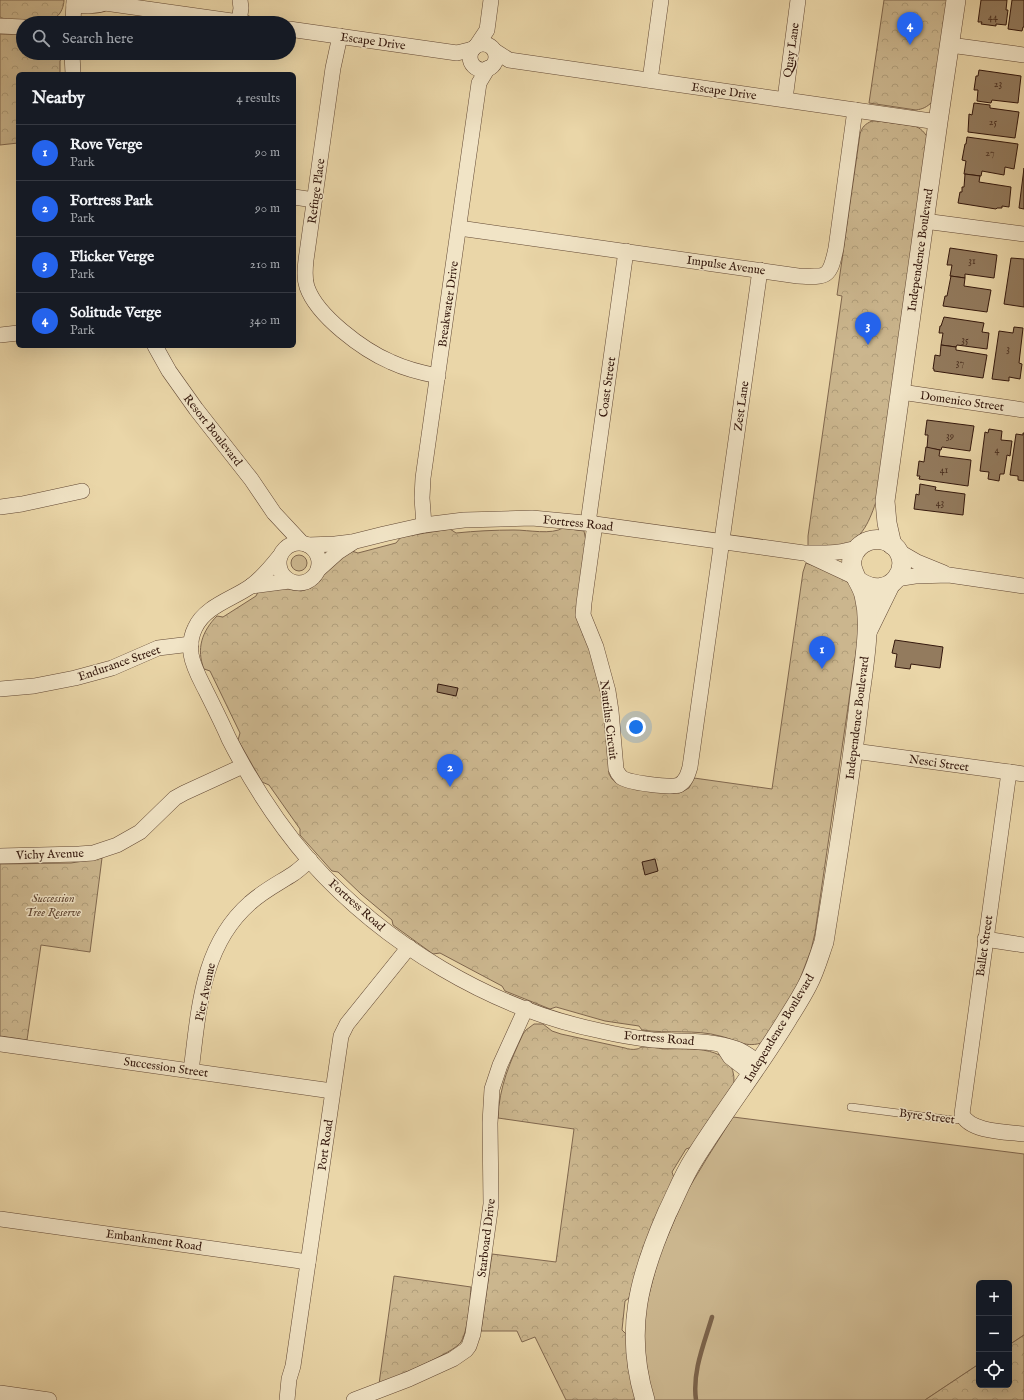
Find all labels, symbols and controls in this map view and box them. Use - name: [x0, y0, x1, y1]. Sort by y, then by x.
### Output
- house number: 44: [988, 11, 998, 24]
- pin: 4: [897, 12, 923, 45]
- search box: [16, 16, 296, 60]
- street label: Quay Lane: [780, 21, 803, 78]
- icon: search: [30, 27, 52, 49]
- text: Search here: [62, 29, 133, 48]
- street label: Escape Drive: [339, 30, 407, 55]
- house number: 23: [994, 78, 1002, 91]
- street label: Escape Drive: [690, 80, 758, 105]
- text: Nearby: [32, 88, 85, 109]
- text: 4 results: [236, 90, 280, 107]
- house number: 25: [989, 116, 998, 129]
- text: Rove Verge: [70, 135, 142, 154]
- text: 1: [43, 144, 47, 161]
- text: 90 m: [255, 144, 280, 161]
- house number: 27: [985, 147, 995, 160]
- text: Park: [70, 154, 95, 171]
- street label: Refuge Place: [304, 157, 329, 225]
- street label: Independence Boulevard: [904, 187, 938, 313]
- text: Fortress Park: [70, 191, 153, 210]
- text: 2: [42, 200, 48, 217]
- text: 90 m: [255, 200, 280, 217]
- text: Park: [70, 210, 95, 227]
- text: Flicker Verge: [70, 247, 154, 266]
- street label: Impulse Avenue: [685, 253, 767, 280]
- house number: 31: [968, 255, 976, 268]
- text: 3: [43, 256, 47, 273]
- text: 210 m: [250, 256, 280, 273]
- street label: Breakwater Drive: [435, 259, 462, 348]
- text: Park: [70, 266, 95, 283]
- text: Solitude Verge: [70, 303, 161, 322]
- text: 4: [42, 312, 48, 329]
- text: 340 m: [250, 312, 280, 329]
- pin: 3: [855, 312, 881, 345]
- text: Park: [70, 322, 95, 339]
- house number: 35: [961, 334, 969, 347]
- house number: 3: [1006, 343, 1010, 356]
- street label: Coast Street: [596, 356, 619, 418]
- house number: 37: [956, 357, 965, 370]
- street label: Zest Lane: [731, 380, 753, 432]
- street label: Domenico Street: [919, 388, 1005, 415]
- street label: Resort Boulevard: [180, 391, 246, 470]
- house number: 39: [946, 430, 954, 443]
- house number: 4: [995, 444, 1000, 457]
- house number: 41: [940, 464, 949, 477]
- house number: 43: [936, 497, 945, 510]
- street label: Fortress Road: [542, 512, 614, 535]
- pin: 1: [809, 636, 835, 669]
- street label: Endurance Street: [76, 642, 162, 685]
- street label: Independence Boulevard: [842, 655, 874, 781]
- street label: Nautilus Circuit: [596, 679, 621, 761]
- your location: [626, 717, 646, 737]
- street label: Nesci Street: [908, 752, 970, 775]
- pin: 2: [437, 754, 463, 787]
- street label: Vichy Avenue: [15, 846, 85, 863]
- street label: Fortress Road: [325, 876, 388, 935]
- park label: Succession Tree Reserve: [25, 891, 81, 920]
- street label: Ballet Street: [973, 914, 996, 978]
- street label: Pier Avenue: [192, 961, 219, 1023]
- street label: Independence Boulevard: [741, 971, 819, 1086]
- street label: Fortress Road: [623, 1028, 695, 1049]
- street label: Succession Street: [123, 1054, 209, 1081]
- street label: Byre Street: [898, 1106, 956, 1127]
- street label: Port Road: [314, 1118, 337, 1172]
- street label: Starboard Drive: [474, 1197, 499, 1278]
- street label: Embankment Road: [105, 1226, 204, 1255]
- map controls: [976, 1280, 1012, 1388]
- button: +: [976, 1280, 1012, 1316]
- button: −: [976, 1316, 1012, 1352]
- button: locate: [976, 1352, 1012, 1388]

